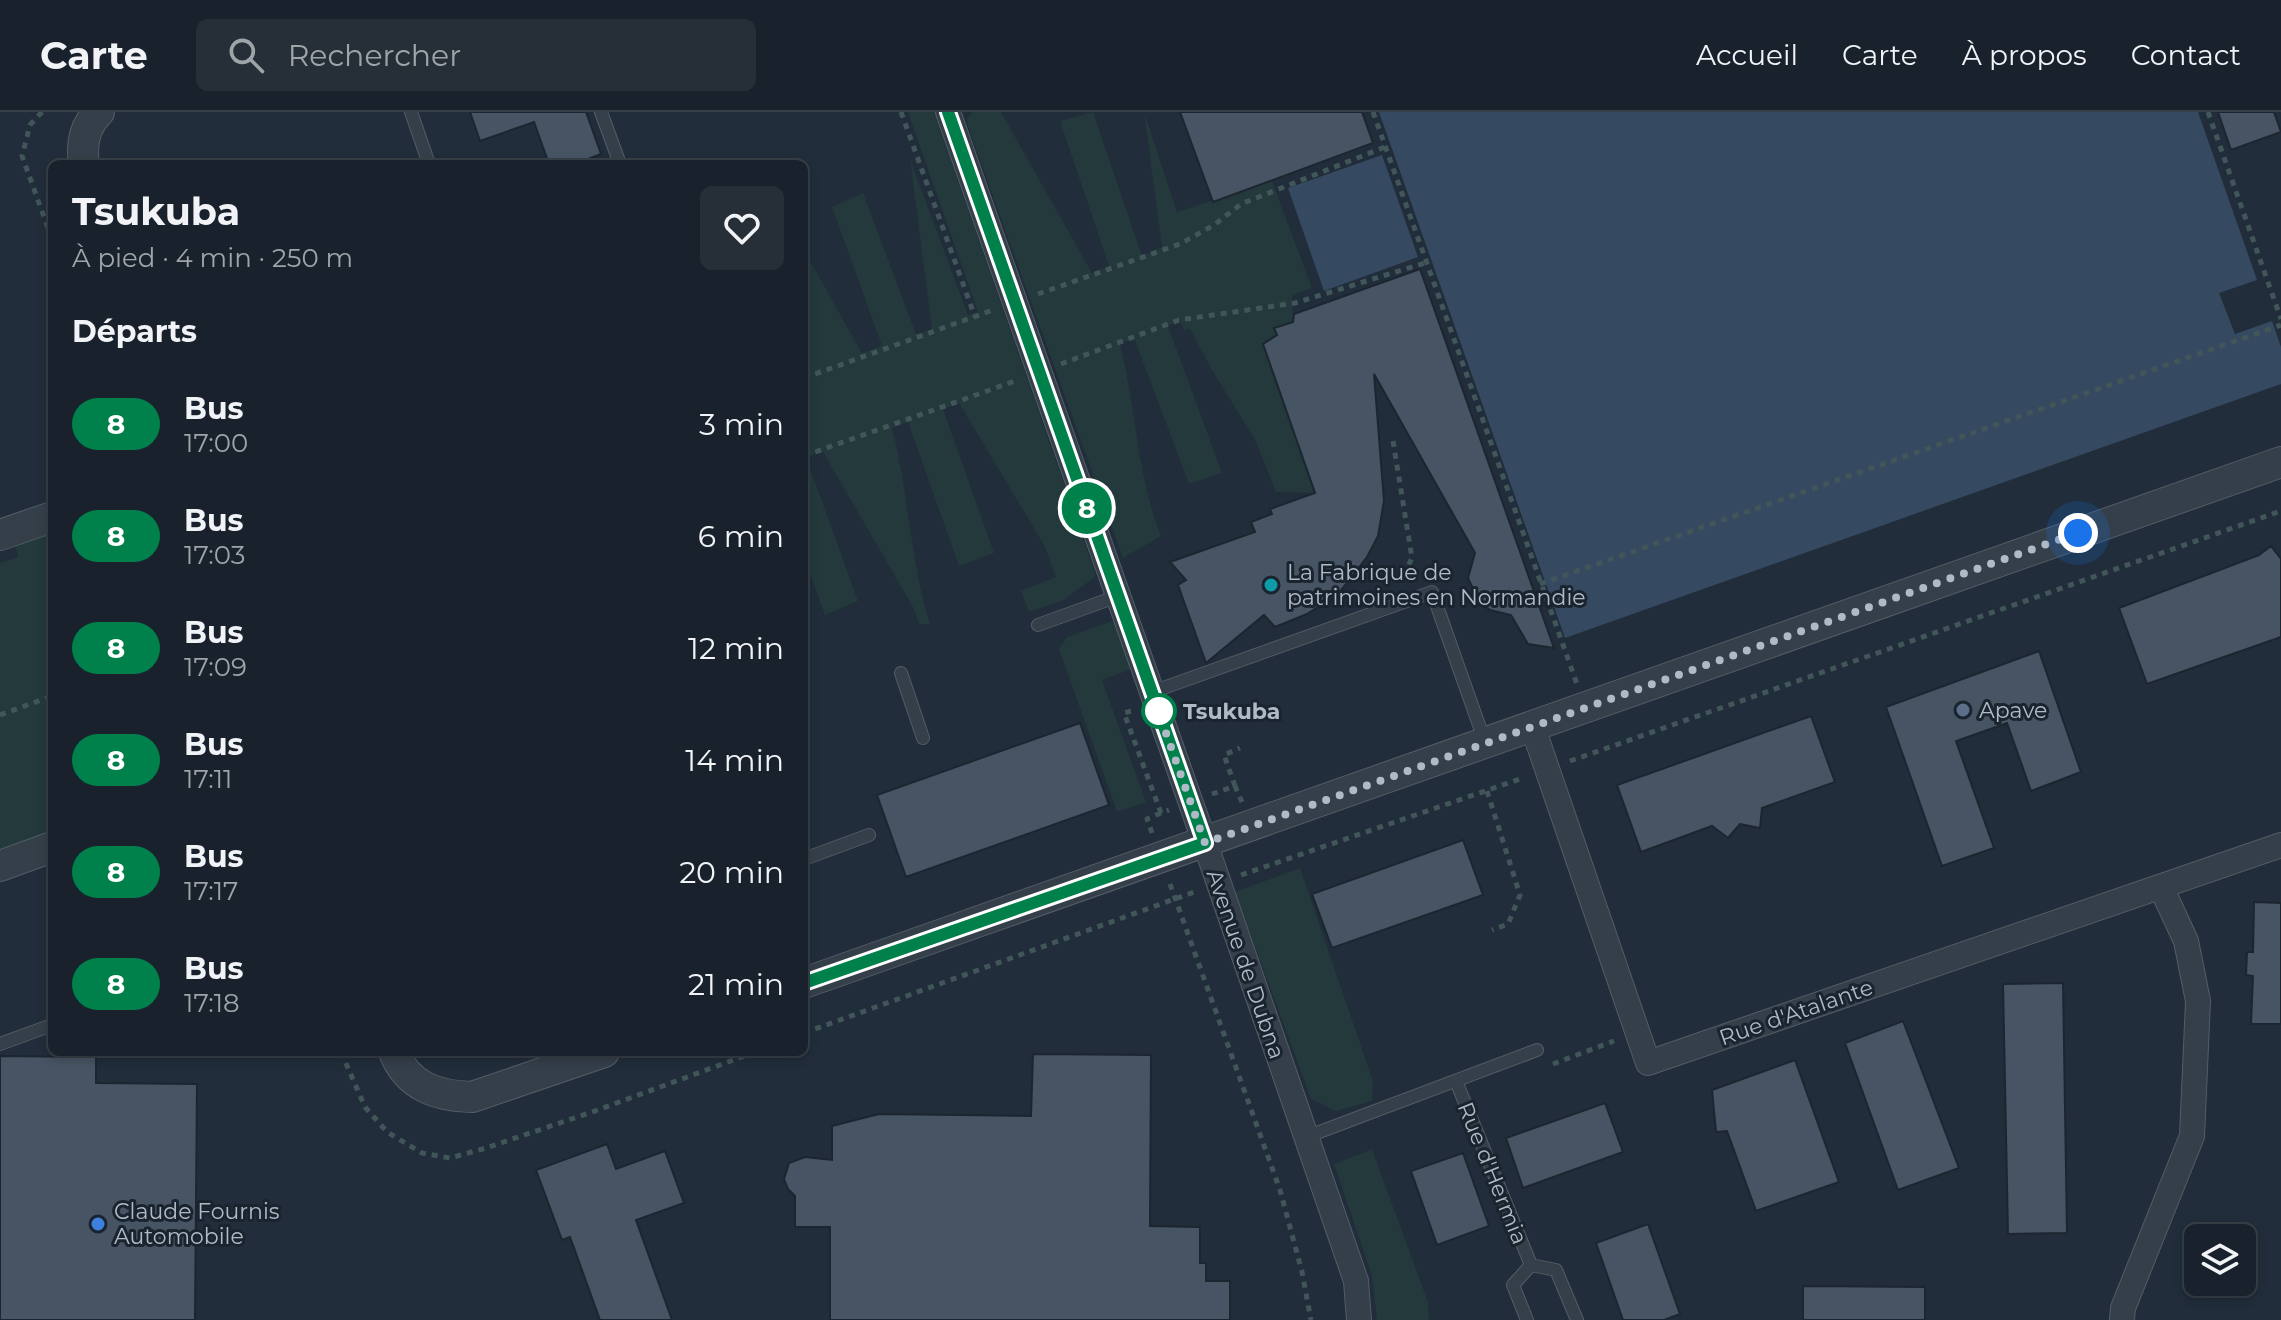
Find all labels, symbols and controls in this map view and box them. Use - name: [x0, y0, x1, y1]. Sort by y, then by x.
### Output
- search box: [196, 19, 756, 91]
- text: Carte: [40, 32, 148, 79]
- icon: search: [224, 33, 268, 77]
- text: Rechercher: [288, 37, 461, 74]
- text: Accueil: [1696, 38, 1798, 72]
- text: Carte: [1842, 38, 1918, 72]
- text: À propos: [1962, 38, 2087, 72]
- text: Contact: [2131, 38, 2241, 72]
- button: heart: [700, 186, 784, 270]
- text: Tsukuba: [72, 188, 240, 235]
- text: À pied · 4 min · 250 m: [72, 242, 353, 274]
- text: Départs: [72, 313, 197, 350]
- text: Bus: [184, 390, 244, 427]
- text: 3 min: [699, 406, 784, 443]
- text: 8: [107, 407, 125, 441]
- text: 17:00: [184, 427, 248, 459]
- line badge: 8: [1061, 482, 1113, 534]
- text: 8: [1078, 491, 1096, 525]
- text: Bus: [184, 502, 244, 539]
- your location: [2058, 513, 2098, 553]
- text: 6 min: [698, 518, 784, 555]
- text: 8: [107, 519, 125, 553]
- text: 17:03: [184, 539, 245, 571]
- place label: La Fabrique de patrimoines en Normandie: [1287, 559, 1586, 611]
- marker: La Fabrique de patrimoines en Normandie: [1262, 576, 1280, 594]
- text: Bus: [184, 614, 244, 651]
- text: 12 min: [688, 630, 784, 667]
- text: 8: [107, 631, 125, 665]
- text: 17:09: [184, 651, 247, 683]
- marker: Tsukuba: [1142, 694, 1176, 728]
- place label: Apave: [1979, 697, 2047, 724]
- place label: Tsukuba: [1183, 698, 1280, 725]
- marker: Apave: [1954, 701, 1972, 719]
- text: Bus: [184, 726, 244, 763]
- text: 14 min: [685, 742, 784, 779]
- text: 8: [107, 743, 125, 777]
- text: 17:11: [184, 763, 232, 795]
- text: Bus: [184, 838, 244, 875]
- text: 20 min: [679, 854, 784, 891]
- text: 8: [107, 855, 125, 889]
- street label: Avenue de Dubna: [1200, 866, 1291, 1062]
- text: 17:17: [184, 875, 238, 907]
- text: Bus: [184, 950, 244, 987]
- text: 21 min: [688, 966, 784, 1003]
- text: 8: [107, 967, 125, 1001]
- street label: Rue d'Atalante: [1716, 974, 1877, 1051]
- text: 17:18: [184, 987, 240, 1019]
- street label: Rue d'Hermia: [1452, 1098, 1533, 1248]
- place label: Claude Fournis Automobile: [114, 1198, 280, 1250]
- marker: Claude Fournis Automobile: [89, 1215, 107, 1233]
- map controls: [2184, 1224, 2256, 1296]
- button: layers: [2184, 1224, 2256, 1296]

